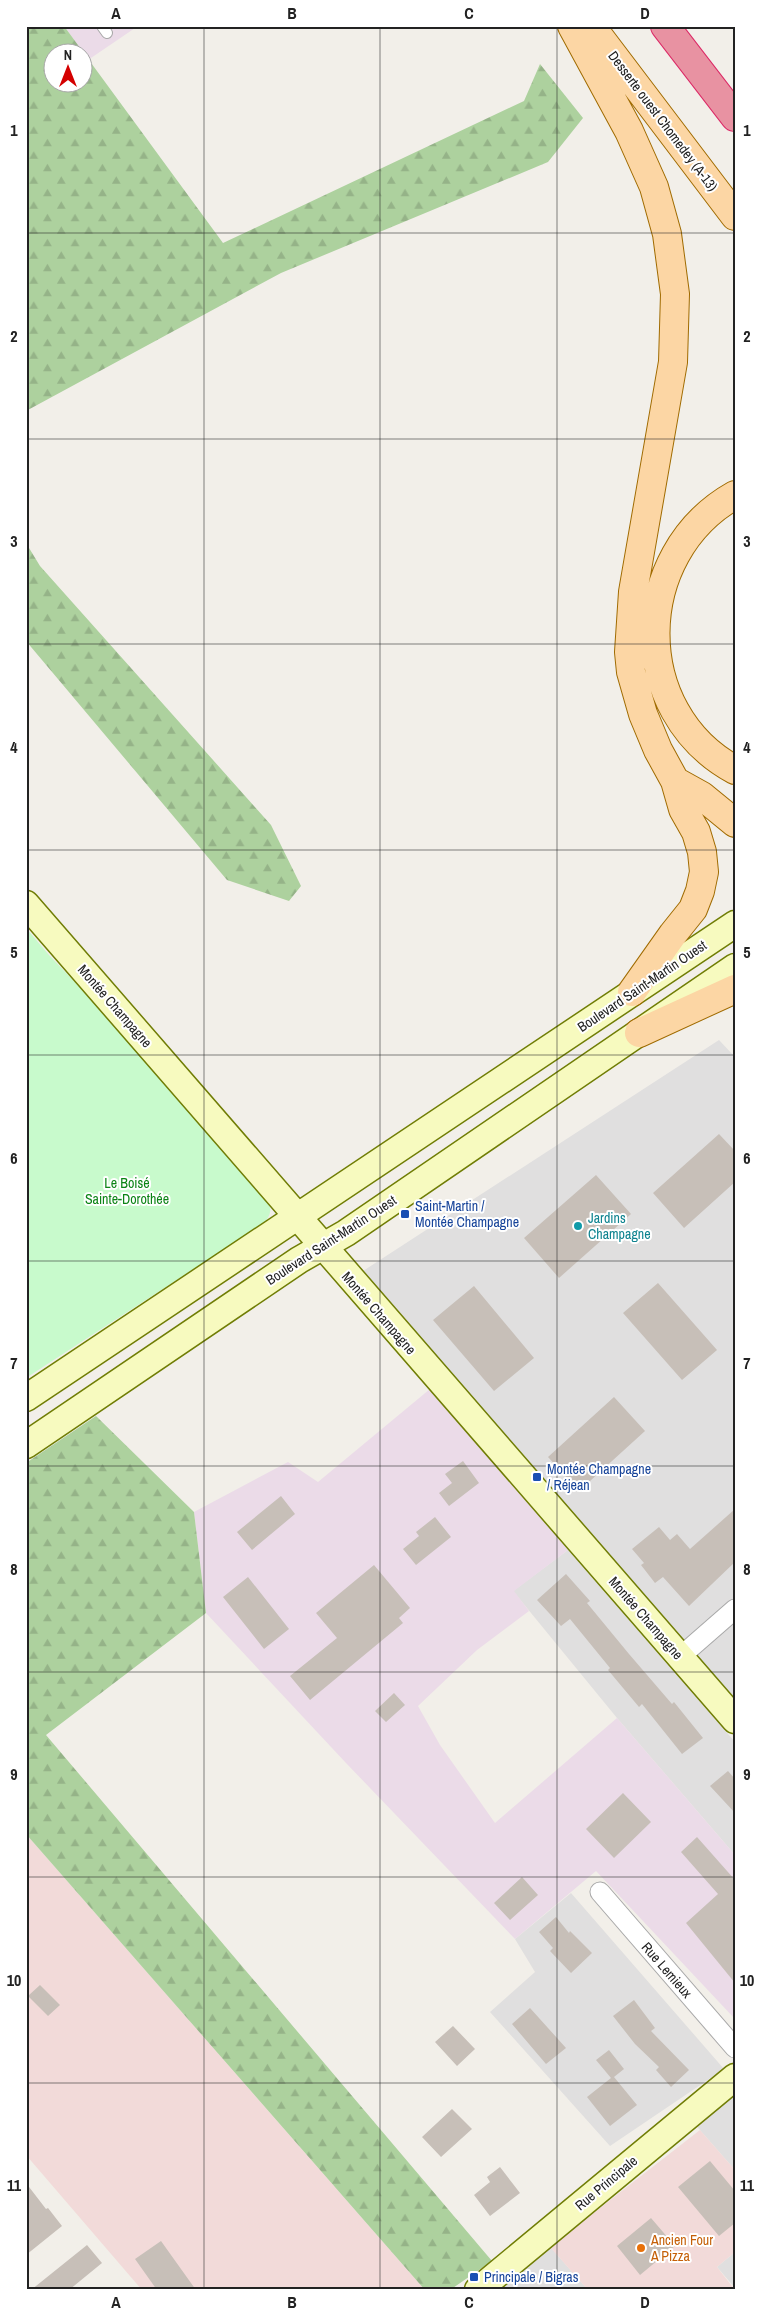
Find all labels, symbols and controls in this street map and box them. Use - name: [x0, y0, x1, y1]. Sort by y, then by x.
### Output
- text: A: [111, 2, 121, 24]
- text: B: [287, 2, 297, 24]
- text: C: [464, 2, 474, 24]
- text: D: [640, 2, 650, 24]
- north arrow: [42, 42, 92, 92]
- text: N: [64, 46, 72, 64]
- street label: Desserte ouest Chomedey (A-13): [604, 47, 722, 195]
- text: 1: [10, 119, 18, 141]
- text: 1: [743, 119, 751, 141]
- text: 2: [10, 325, 18, 347]
- text: 2: [743, 325, 751, 347]
- text: 3: [10, 530, 18, 552]
- text: 3: [743, 530, 751, 552]
- text: 4: [10, 736, 18, 758]
- text: 4: [743, 736, 751, 758]
- street label: Boulevard Saint-Martin Ouest: [574, 936, 710, 1036]
- text: 5: [10, 941, 18, 963]
- text: 5: [743, 941, 751, 963]
- street label: Montée Champagne: [74, 961, 156, 1051]
- text: 6: [10, 1147, 18, 1169]
- text: 6: [743, 1147, 751, 1169]
- park label: Le Boisé Sainte-Dorothée: [85, 1174, 169, 1208]
- street label: Boulevard Saint-Martin Ouest: [262, 1191, 400, 1289]
- place label: Saint-Martin / Montée Champagne: [415, 1197, 519, 1231]
- marker: Saint-Martin / Montée Champagne: [399, 1208, 411, 1220]
- place label: Jardins Champagne: [588, 1209, 651, 1243]
- marker: Jardins Champagne: [572, 1220, 584, 1232]
- street label: Montée Champagne: [338, 1268, 420, 1358]
- text: 7: [10, 1352, 18, 1374]
- text: 7: [743, 1352, 751, 1374]
- place label: Montée Champagne / Réjean: [547, 1460, 651, 1494]
- marker: Montée Champagne / Réjean: [531, 1471, 543, 1483]
- text: 8: [10, 1558, 18, 1580]
- text: 8: [743, 1558, 751, 1580]
- street label: Montée Champagne: [605, 1573, 687, 1663]
- text: 9: [10, 1763, 18, 1785]
- text: 9: [743, 1763, 751, 1785]
- street label: Rue Lemieux: [638, 1938, 696, 2002]
- text: 10: [7, 1969, 21, 1991]
- text: 10: [740, 1969, 754, 1991]
- street label: Rue Principale: [571, 2152, 641, 2214]
- text: 11: [7, 2174, 22, 2196]
- text: 11: [740, 2174, 755, 2196]
- place label: Ancien Four A Pizza: [650, 2231, 713, 2265]
- marker: Ancien Four A Pizza: [635, 2242, 647, 2254]
- place label: Principale / Bigras: [484, 2268, 579, 2286]
- marker: Principale / Bigras: [468, 2271, 480, 2283]
- text: A: [111, 2291, 121, 2313]
- text: B: [287, 2291, 297, 2313]
- text: C: [464, 2291, 474, 2313]
- text: D: [640, 2291, 650, 2313]

